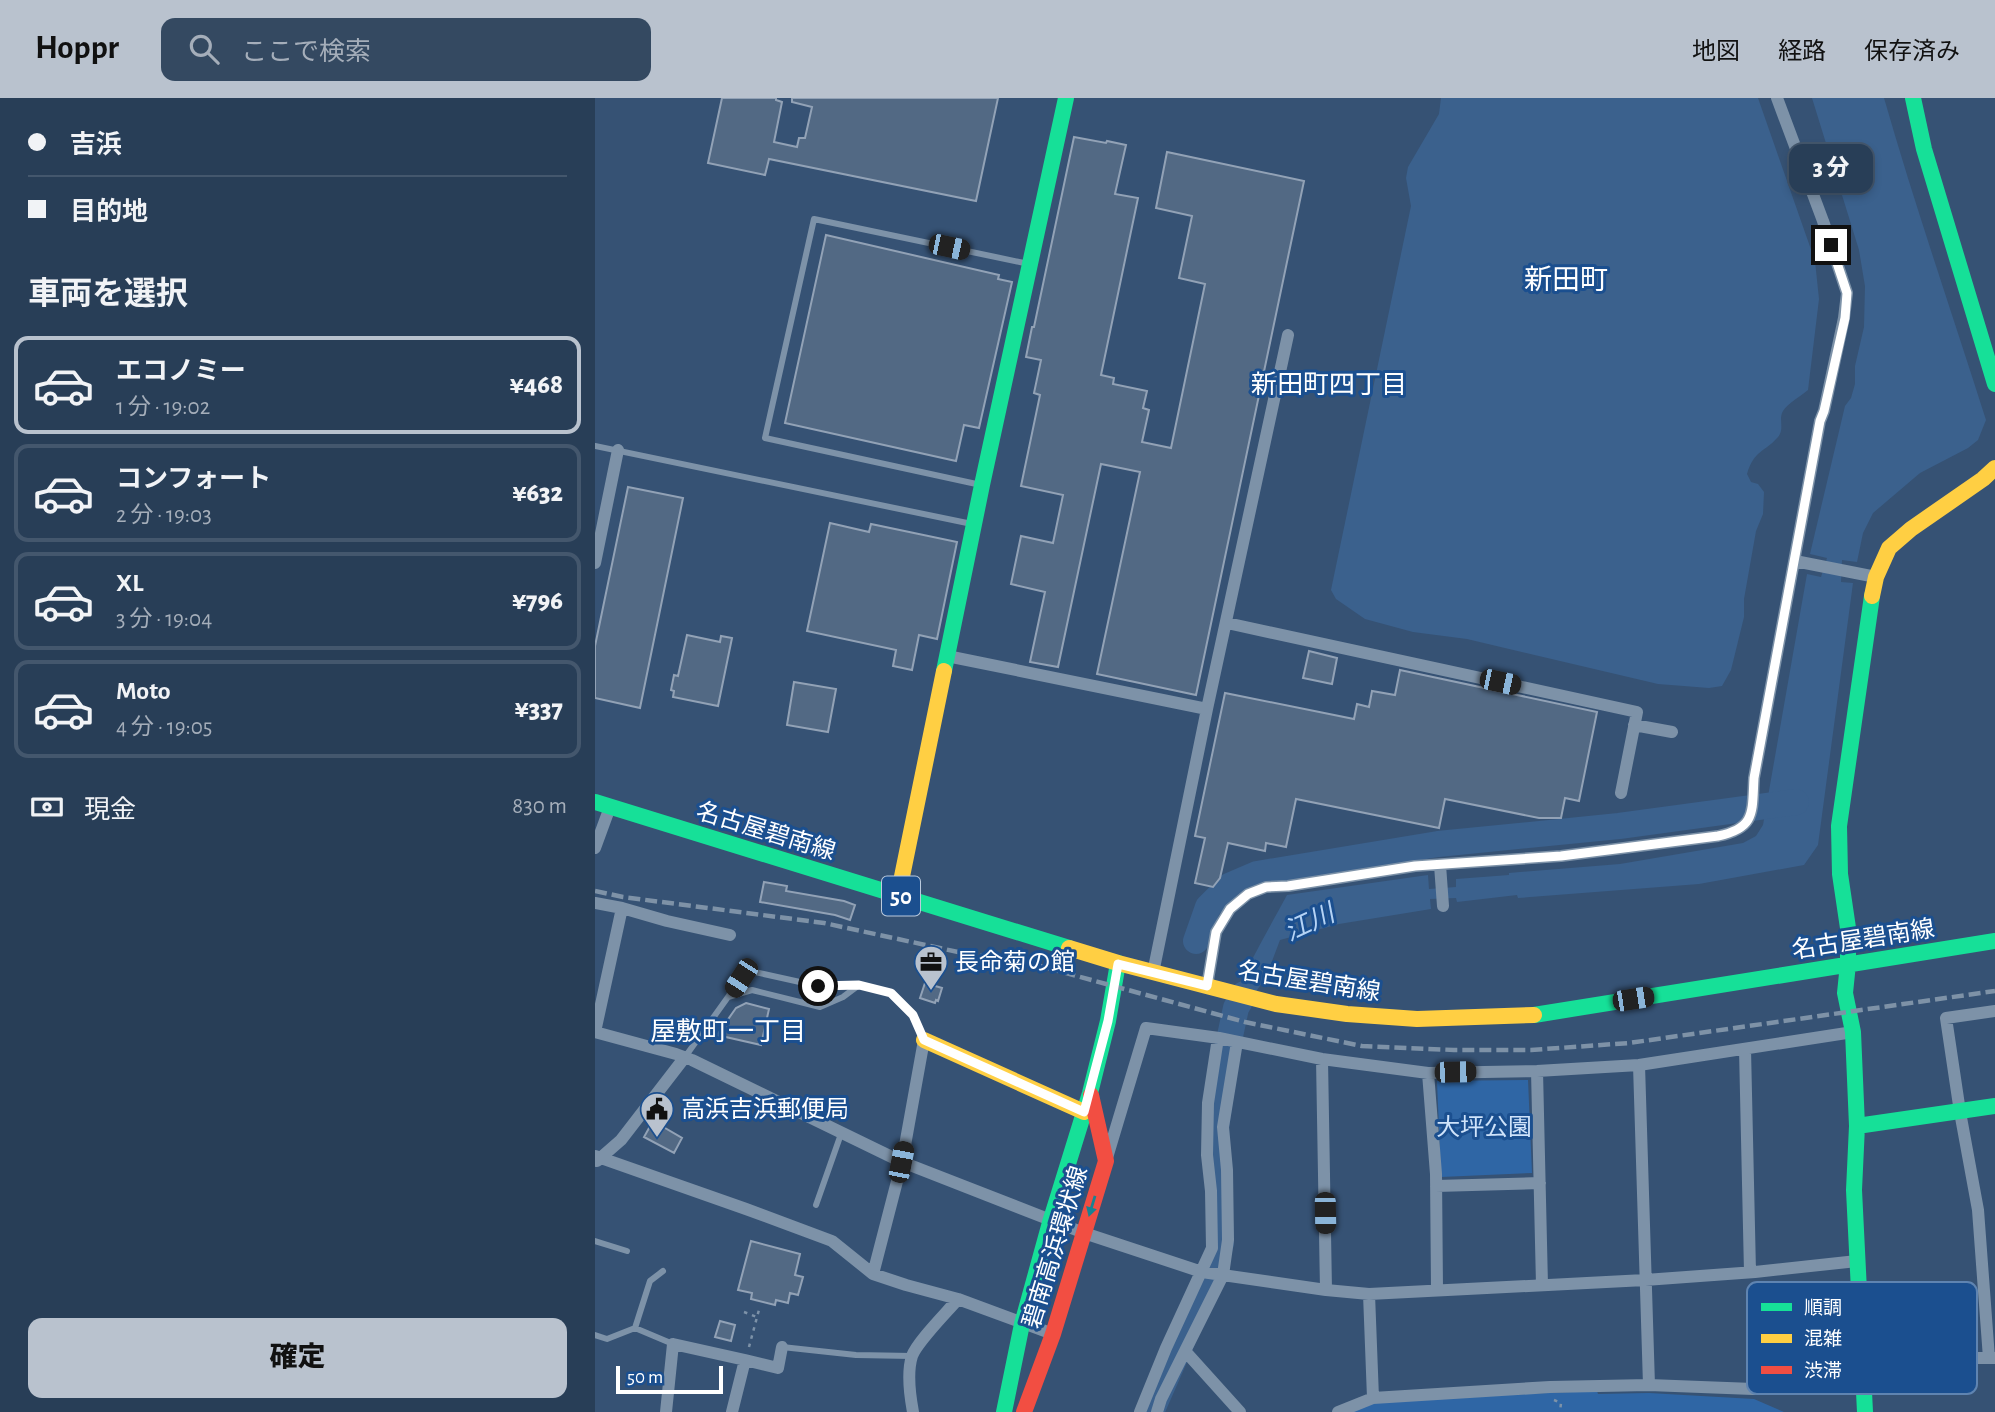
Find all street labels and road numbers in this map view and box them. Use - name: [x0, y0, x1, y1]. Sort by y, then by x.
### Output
- street label: 名古屋碧南線: [693, 798, 839, 864]
- road number: 50: [882, 876, 920, 916]
- street label: 名古屋碧南線: [1790, 915, 1936, 963]
- street label: 名古屋碧南線: [1236, 957, 1382, 1005]
- street label: 碧南高浜環状線: [1018, 1163, 1092, 1331]

